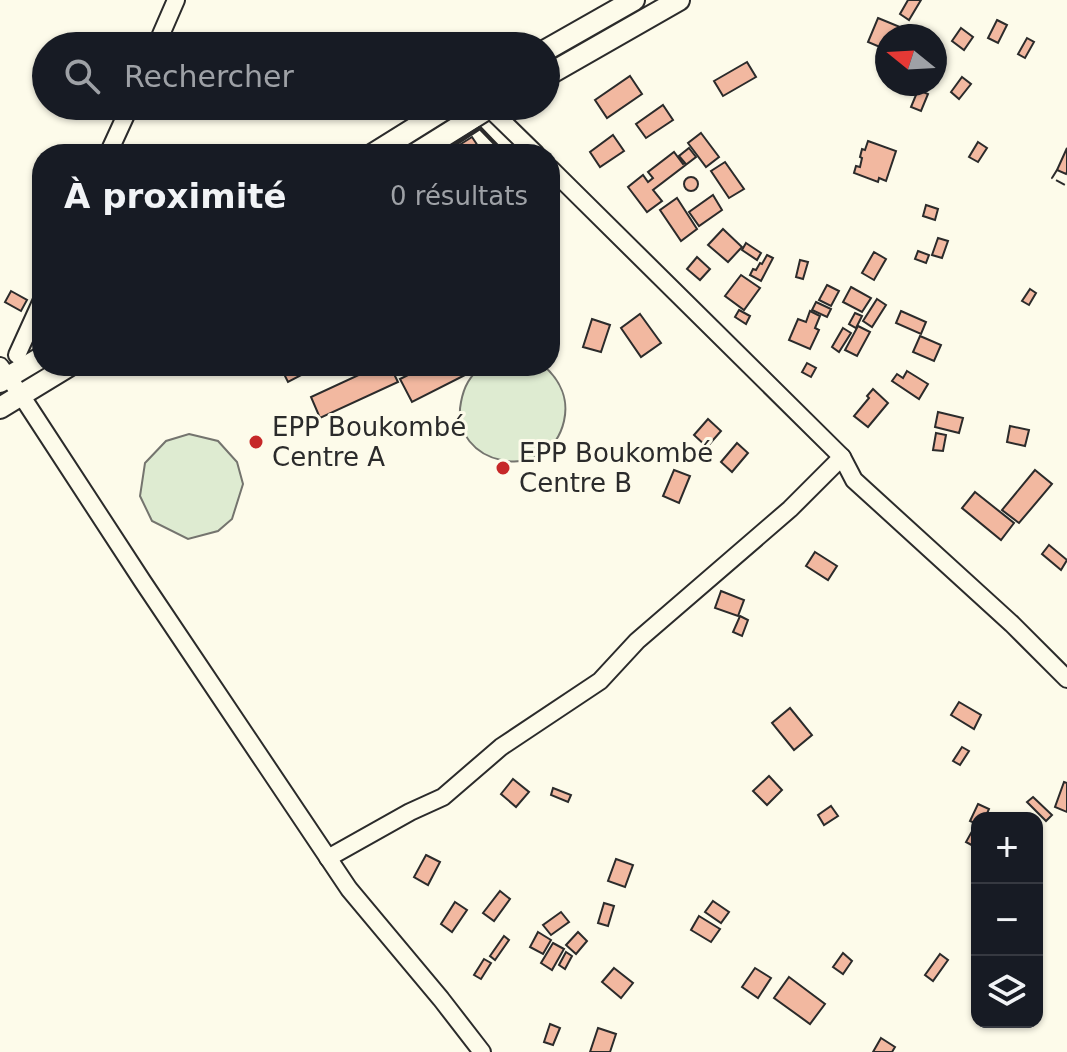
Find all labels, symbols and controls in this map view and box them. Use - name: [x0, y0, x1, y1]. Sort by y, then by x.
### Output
- north arrow: [875, 24, 947, 96]
- search box: [32, 32, 560, 120]
- icon: search: [60, 54, 104, 98]
- text: Rechercher: [124, 59, 294, 94]
- text: À proximité: [64, 176, 287, 216]
- text: 0 résultats: [390, 181, 528, 211]
- place label: EPP Boukombé Centre A: [272, 412, 466, 472]
- marker: EPP Boukombé Centre A: [247, 433, 265, 451]
- place label: EPP Boukombé Centre B: [519, 438, 713, 498]
- marker: EPP Boukombé Centre B: [494, 459, 512, 477]
- map controls: [971, 812, 1043, 1028]
- button: +: [971, 812, 1043, 884]
- button: −: [971, 884, 1043, 956]
- button: layers: [971, 956, 1043, 1028]

